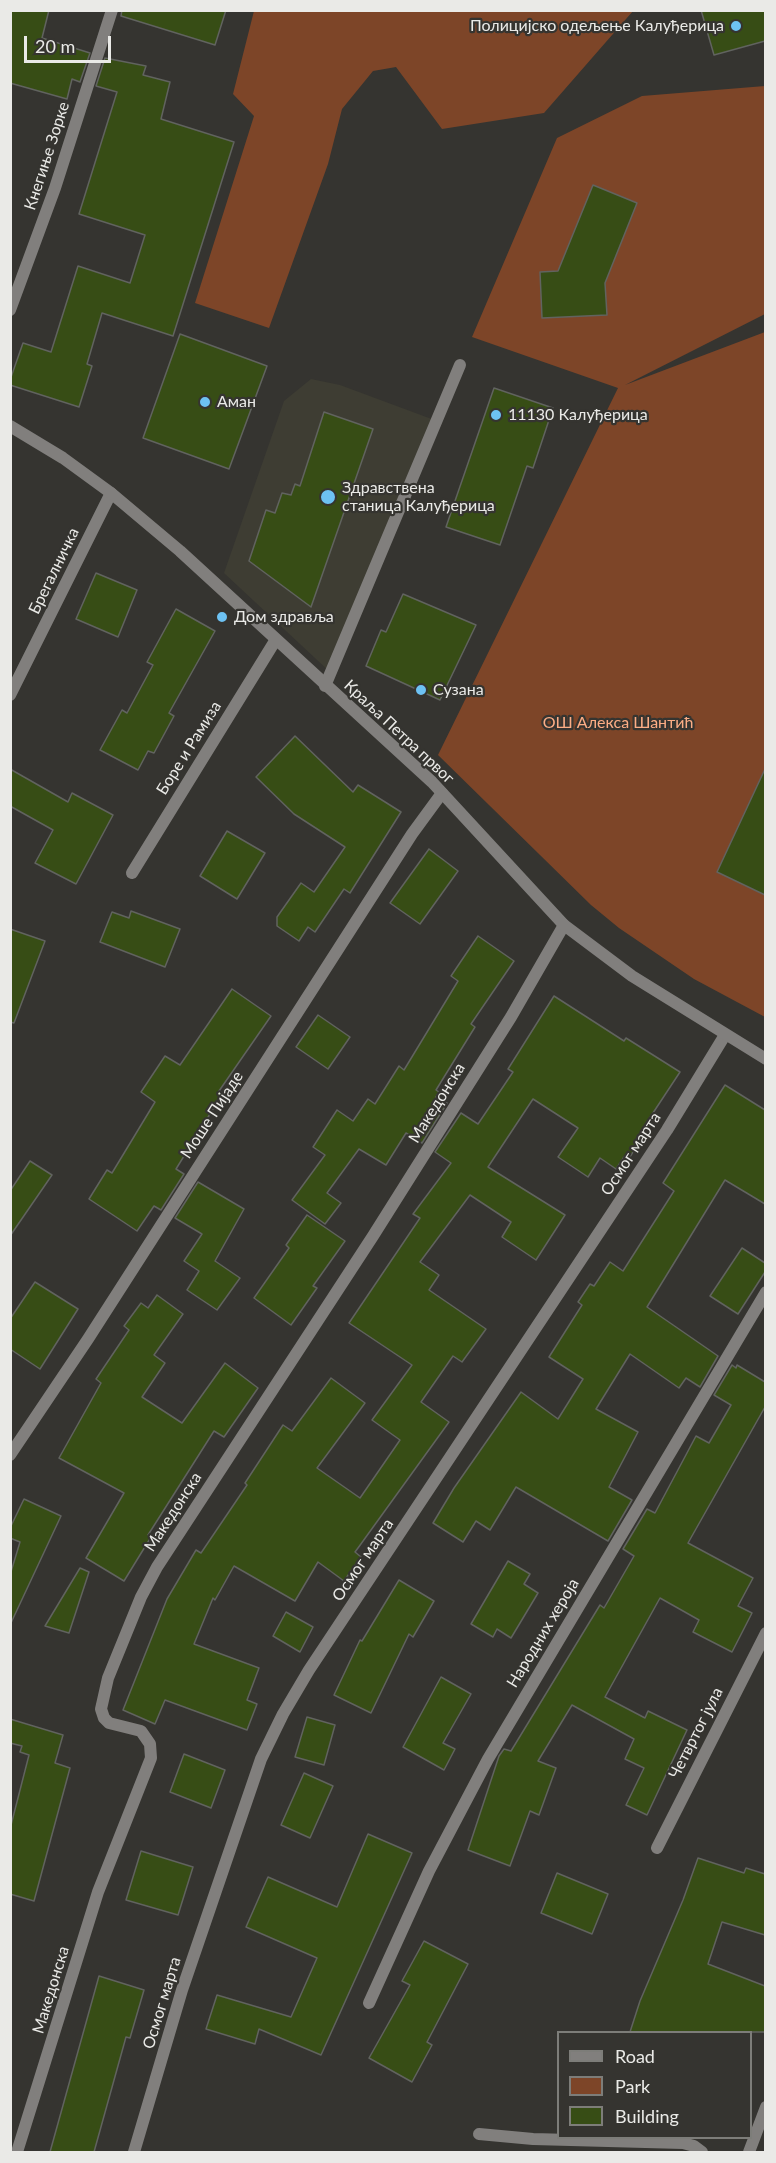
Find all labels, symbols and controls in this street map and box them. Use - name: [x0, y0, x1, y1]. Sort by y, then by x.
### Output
- place label: Полицијско одељење Калуђерица: [470, 16, 724, 36]
- marker: Полицијско одељење Калуђерица: [729, 19, 743, 33]
- scale bar: [27, 24, 114, 62]
- text: 20 m: [35, 35, 75, 57]
- street label: Кнегиње Зорке: [20, 99, 74, 213]
- place label: Аман: [217, 392, 256, 412]
- marker: Аман: [198, 395, 212, 409]
- place label: 11130 Калуђерица: [508, 405, 648, 425]
- marker: 11130 Калуђерица: [489, 408, 503, 422]
- place label: Здравствена станица Калуђерица: [342, 478, 495, 516]
- marker: Здравствена станица Калуђерица: [319, 488, 337, 506]
- street label: Брегалничка: [25, 525, 83, 617]
- place label: Дом здравља: [234, 607, 334, 627]
- marker: Дом здравља: [215, 610, 229, 624]
- street label: Краља Петра првог: [340, 676, 458, 788]
- place label: Сузана: [433, 680, 484, 700]
- marker: Сузана: [414, 683, 428, 697]
- street label: Боре и Рамиза: [153, 698, 225, 798]
- park label: ОШ Алекса Шантић: [543, 713, 693, 733]
- street label: Македонска: [405, 1059, 469, 1147]
- street label: Моше Пијаде: [177, 1068, 247, 1162]
- street label: Осмог марта: [597, 1109, 665, 1199]
- street label: Македонска: [140, 1469, 206, 1555]
- street label: Осмог марта: [328, 1515, 398, 1605]
- street label: Народних хероја: [503, 1575, 583, 1691]
- street label: Четвртог јула: [665, 1684, 727, 1782]
- street label: Македонска: [29, 1944, 73, 2036]
- street label: Осмог марта: [139, 1955, 185, 2051]
- legend: [557, 2031, 752, 2139]
- text: Road: [615, 2045, 655, 2067]
- text: Park: [615, 2075, 650, 2097]
- text: Building: [615, 2105, 679, 2127]

